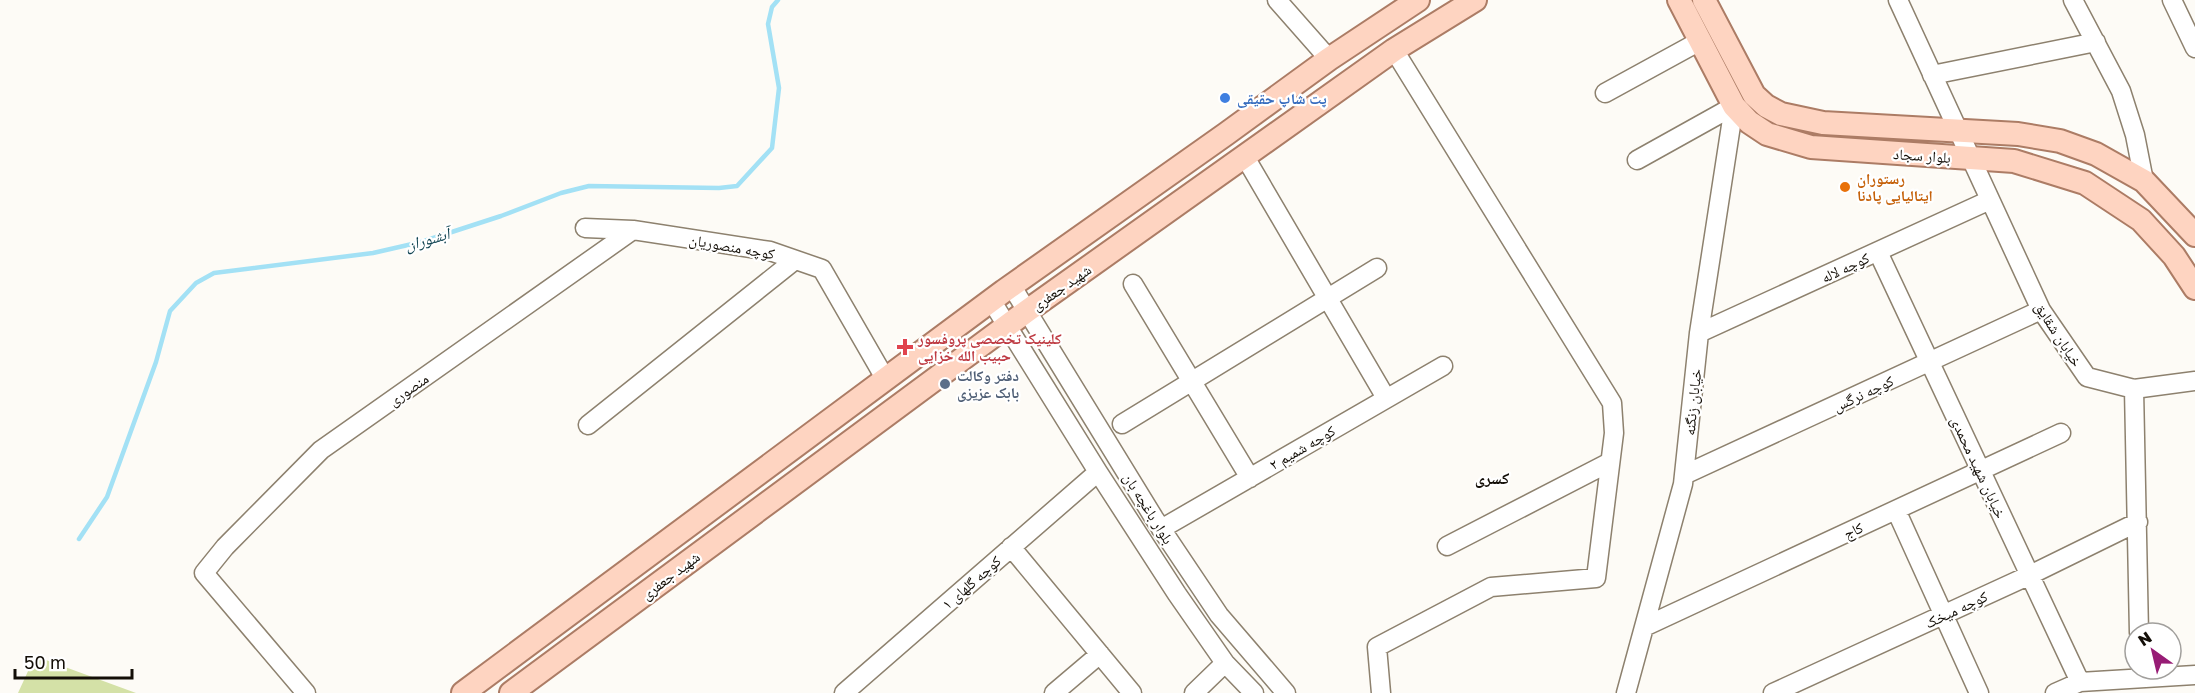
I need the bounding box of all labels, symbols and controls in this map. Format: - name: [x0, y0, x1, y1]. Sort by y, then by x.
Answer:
- place label: پت شاپ حقیقی: [1237, 89, 1327, 108]
- marker: پت شاپ حقیقی: [1218, 91, 1232, 105]
- street label: بلوار سجاد: [1892, 144, 1951, 167]
- place label: رستوران ایتالیایی پادنا: [1857, 169, 1933, 205]
- marker: رستوران ایتالیایی پادنا: [1838, 180, 1852, 194]
- water label: آبشوران: [402, 222, 456, 256]
- street label: کوچه منصوریان: [687, 230, 776, 264]
- street label: کوچه لاله: [1818, 248, 1872, 287]
- street label: شهید جعفری: [1028, 260, 1096, 316]
- street label: خیابان شقایق: [2030, 298, 2087, 371]
- place label: کلینیک تخصصی پروفسور حبیب الله خزایی: [917, 329, 1062, 365]
- marker: کلینیک تخصصی پروفسور حبیب الله خزایی: [896, 338, 914, 356]
- place label: دفتر وکالت بابک عزیزی: [957, 366, 1019, 402]
- street label: خیابان زنگنه: [1680, 367, 1706, 437]
- street label: منصوری: [384, 369, 433, 411]
- street label: کوچه نرگس: [1830, 371, 1897, 417]
- marker: دفتر وکالت بابک عزیزی: [938, 377, 952, 391]
- street label: خیابان شهید محمدی: [1946, 413, 2011, 522]
- street label: کوچه شمیم ۲: [1266, 421, 1339, 475]
- district label: کسری: [1475, 468, 1509, 488]
- street label: بلوار باغچه بان: [1118, 469, 1178, 548]
- street label: کاج: [1840, 518, 1867, 544]
- street label: شهید جعفری: [637, 547, 704, 604]
- street label: کوچه گلهای ۱: [938, 551, 1006, 614]
- street label: کوچه میخک: [1922, 587, 1991, 632]
- north arrow: [2123, 621, 2183, 681]
- text: N: [2134, 627, 2155, 650]
- scale bar: [15, 642, 132, 680]
- text: 50 m: [24, 651, 66, 673]

